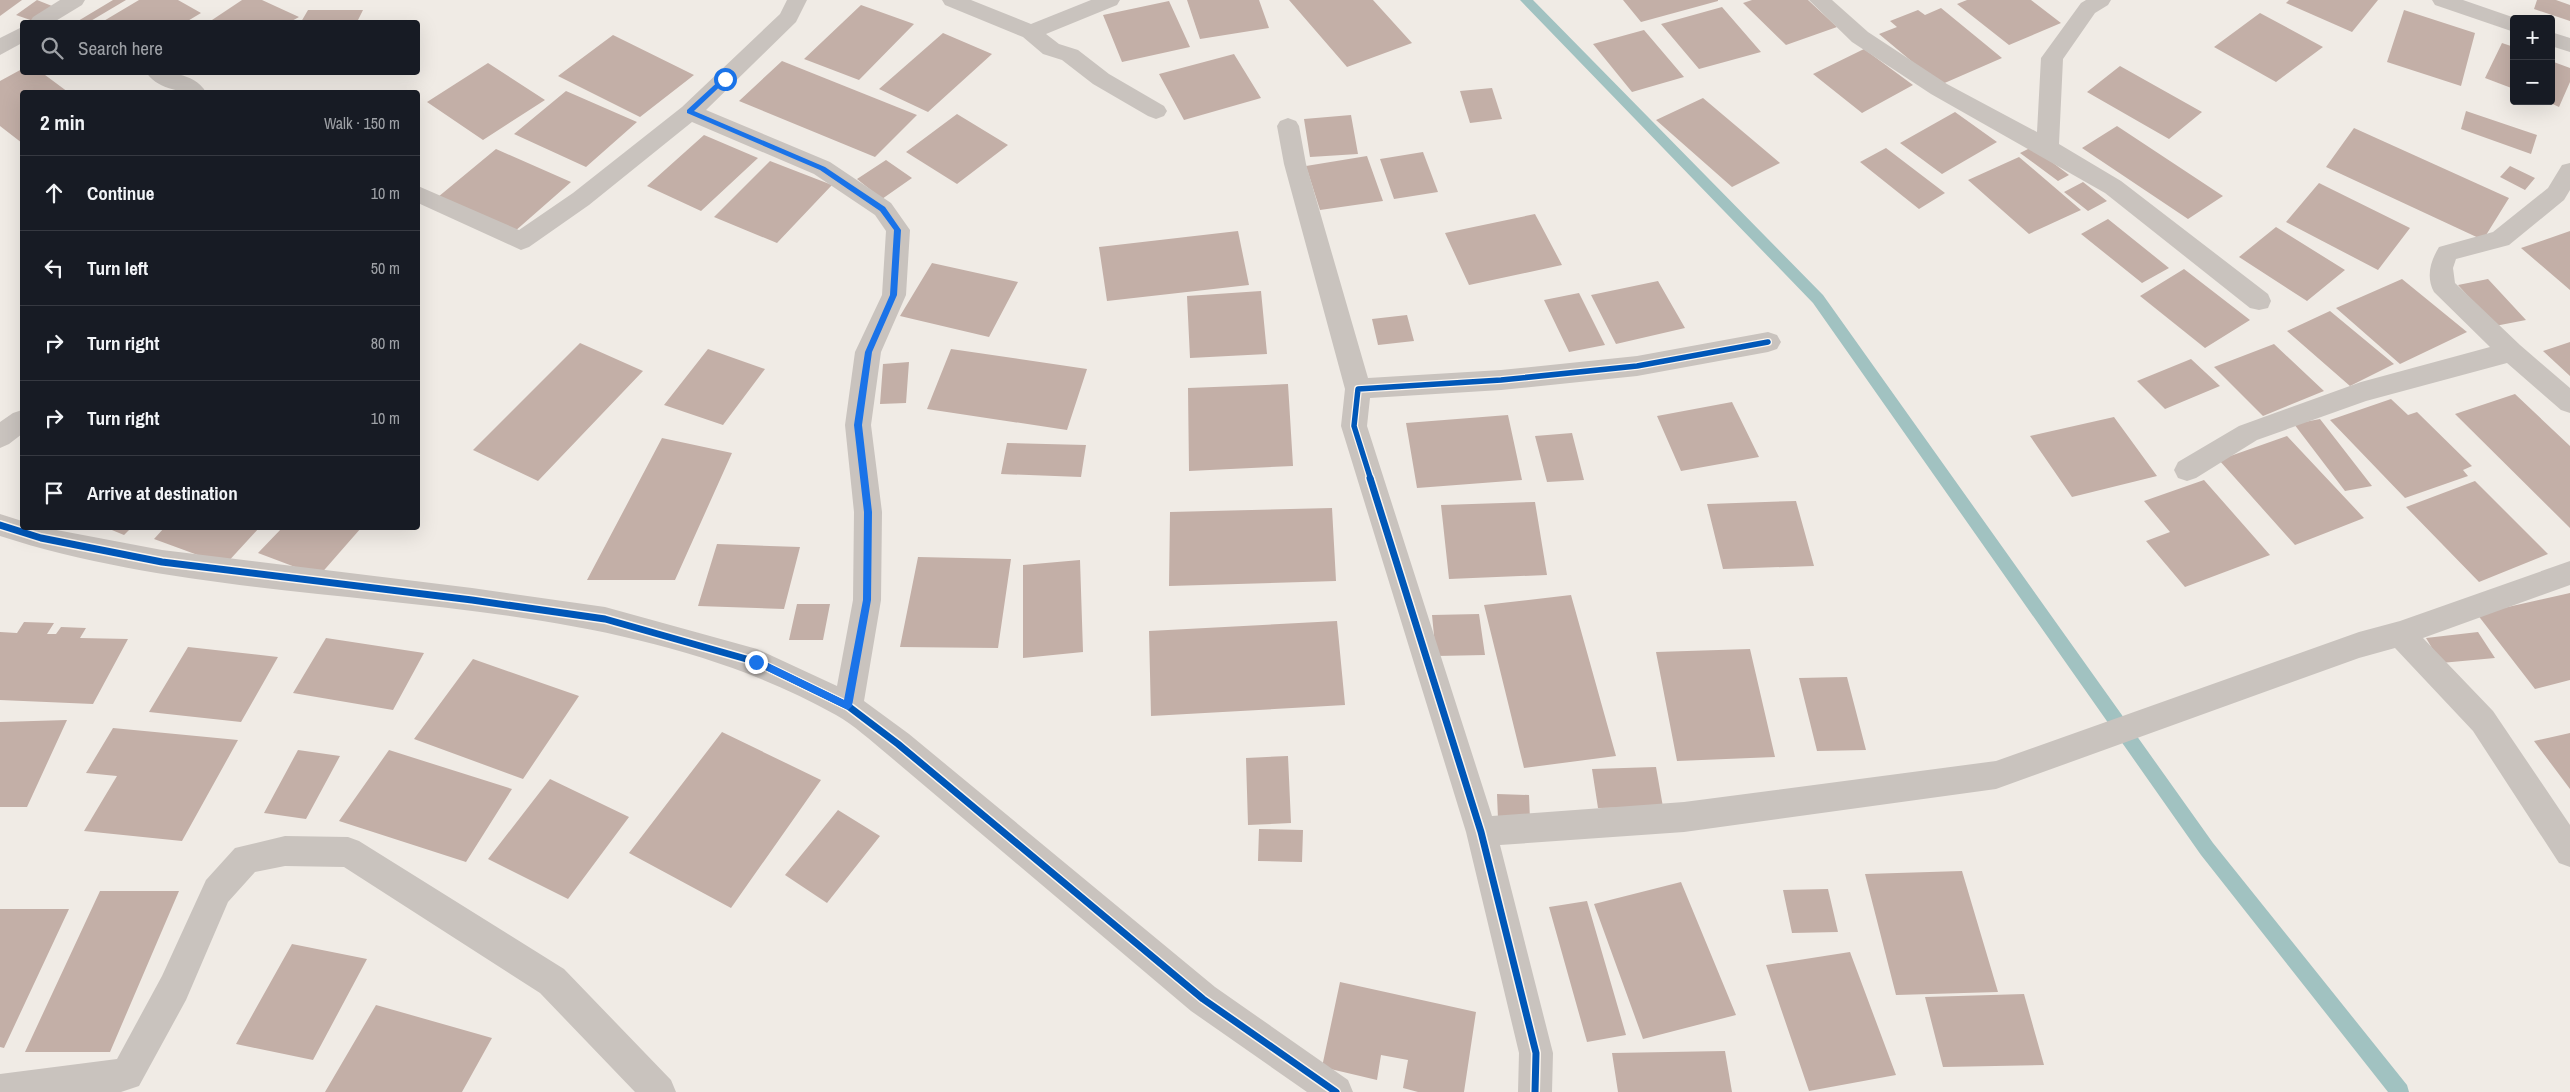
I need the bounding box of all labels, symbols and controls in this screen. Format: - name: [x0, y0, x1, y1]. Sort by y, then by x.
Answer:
- map controls: [2510, 15, 2555, 105]
- button: +: [2510, 15, 2555, 60]
- search box: [20, 20, 420, 75]
- icon: search: [38, 34, 66, 62]
- text: Search here: [78, 35, 163, 61]
- button: −: [2510, 60, 2555, 105]
- route start: [714, 68, 737, 91]
- text: 2 min: [40, 108, 85, 137]
- text: Walk · 150 m: [324, 112, 400, 134]
- icon: ahead: [40, 179, 68, 207]
- text: Continue: [87, 180, 155, 206]
- text: 10 m: [371, 182, 400, 204]
- icon: left: [40, 254, 68, 282]
- text: Turn left: [87, 255, 148, 281]
- text: 50 m: [371, 257, 400, 279]
- icon: right: [40, 329, 68, 357]
- text: Turn right: [87, 330, 159, 356]
- text: 80 m: [371, 332, 400, 354]
- icon: right: [40, 404, 68, 432]
- text: Turn right: [87, 405, 159, 431]
- text: 10 m: [371, 407, 400, 429]
- icon: arrive: [40, 479, 68, 507]
- text: Arrive at destination: [87, 480, 238, 506]
- route end: [745, 651, 768, 674]

